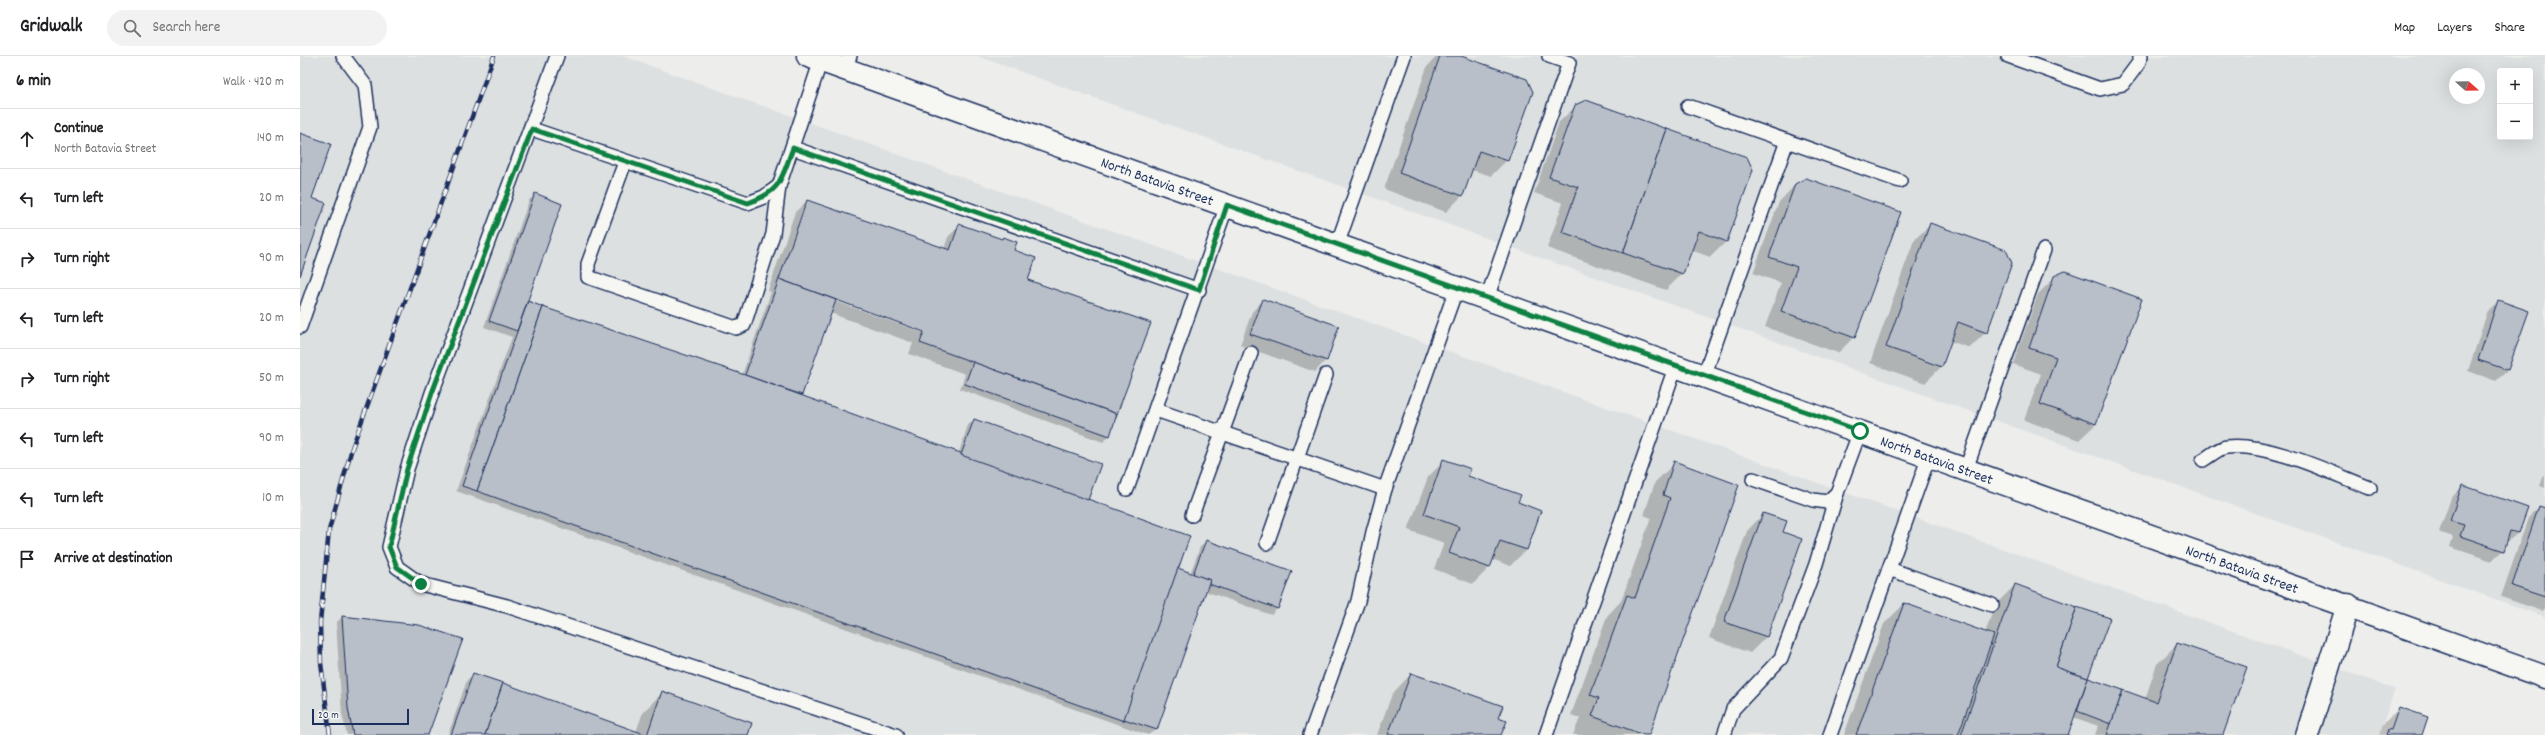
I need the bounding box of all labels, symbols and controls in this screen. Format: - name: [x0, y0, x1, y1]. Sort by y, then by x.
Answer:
- search box: [107, 10, 387, 46]
- text: Gridwalk: [20, 14, 83, 41]
- icon: search: [121, 17, 143, 39]
- text: Search here: [153, 17, 220, 39]
- text: Map: [2394, 18, 2415, 38]
- text: Layers: [2437, 18, 2472, 38]
- text: Share: [2494, 18, 2525, 38]
- north arrow: [2449, 68, 2485, 104]
- map controls: [2497, 68, 2533, 140]
- button: +: [2497, 68, 2533, 104]
- text: 6 min: [16, 70, 51, 94]
- text: Walk · 420 m: [223, 73, 284, 92]
- button: −: [2497, 104, 2533, 140]
- text: Continue: [54, 118, 103, 140]
- icon: ahead: [16, 128, 38, 150]
- text: 140 m: [257, 129, 284, 148]
- text: North Batavia Street: [54, 140, 156, 159]
- street label: North Batavia Street: [1097, 153, 1217, 213]
- icon: left: [16, 188, 38, 210]
- text: Turn left: [54, 188, 103, 210]
- text: 20 m: [259, 189, 284, 208]
- icon: right: [16, 248, 38, 270]
- text: Turn right: [54, 248, 110, 270]
- text: 90 m: [259, 249, 284, 268]
- icon: left: [16, 308, 38, 330]
- text: Turn left: [54, 308, 103, 330]
- text: 20 m: [259, 309, 284, 328]
- icon: right: [16, 368, 38, 390]
- text: Turn right: [54, 368, 110, 390]
- text: 50 m: [259, 369, 284, 388]
- route start: [1851, 422, 1869, 440]
- icon: left: [16, 428, 38, 450]
- text: Turn left: [54, 428, 103, 450]
- text: 90 m: [259, 429, 284, 448]
- street label: North Batavia Street: [1877, 431, 1996, 492]
- icon: left: [16, 488, 38, 510]
- text: Turn left: [54, 488, 103, 510]
- text: 10 m: [262, 489, 284, 508]
- street label: North Batavia Street: [2182, 540, 2301, 601]
- icon: arrive: [16, 548, 38, 570]
- text: Arrive at destination: [54, 548, 172, 570]
- route end: [412, 575, 430, 593]
- scale bar: [312, 707, 409, 726]
- text: 20 m: [318, 708, 339, 724]

